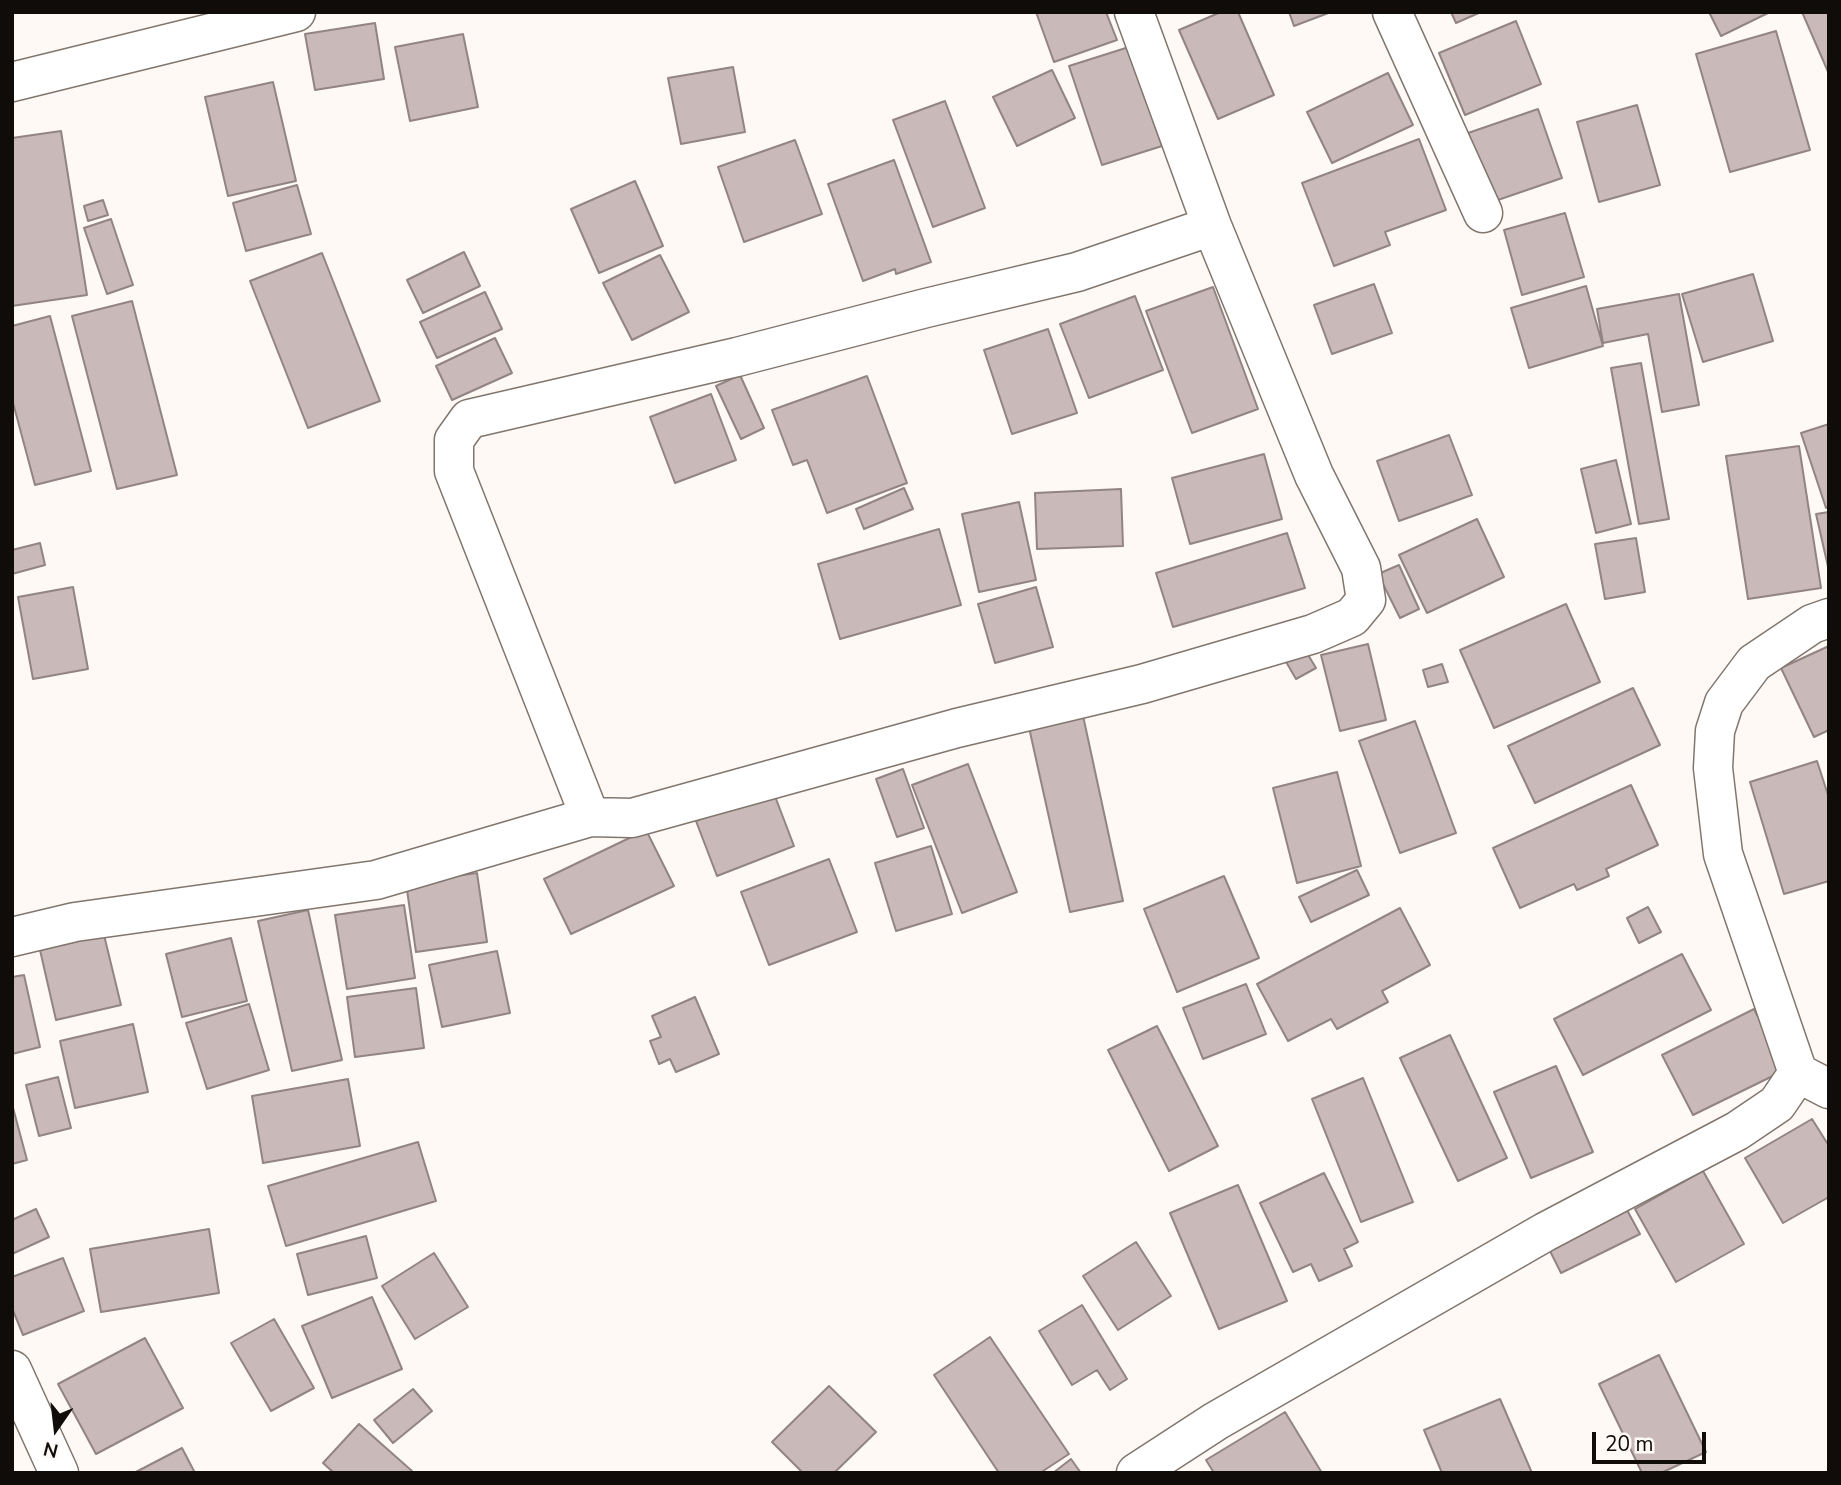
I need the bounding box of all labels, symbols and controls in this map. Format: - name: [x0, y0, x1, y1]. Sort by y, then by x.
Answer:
- north arrow: [21, 1394, 91, 1464]
- scale bar: [1596, 1418, 1710, 1462]
- text: 20 m: [1605, 1430, 1654, 1458]
- text: N: [41, 1435, 61, 1464]

